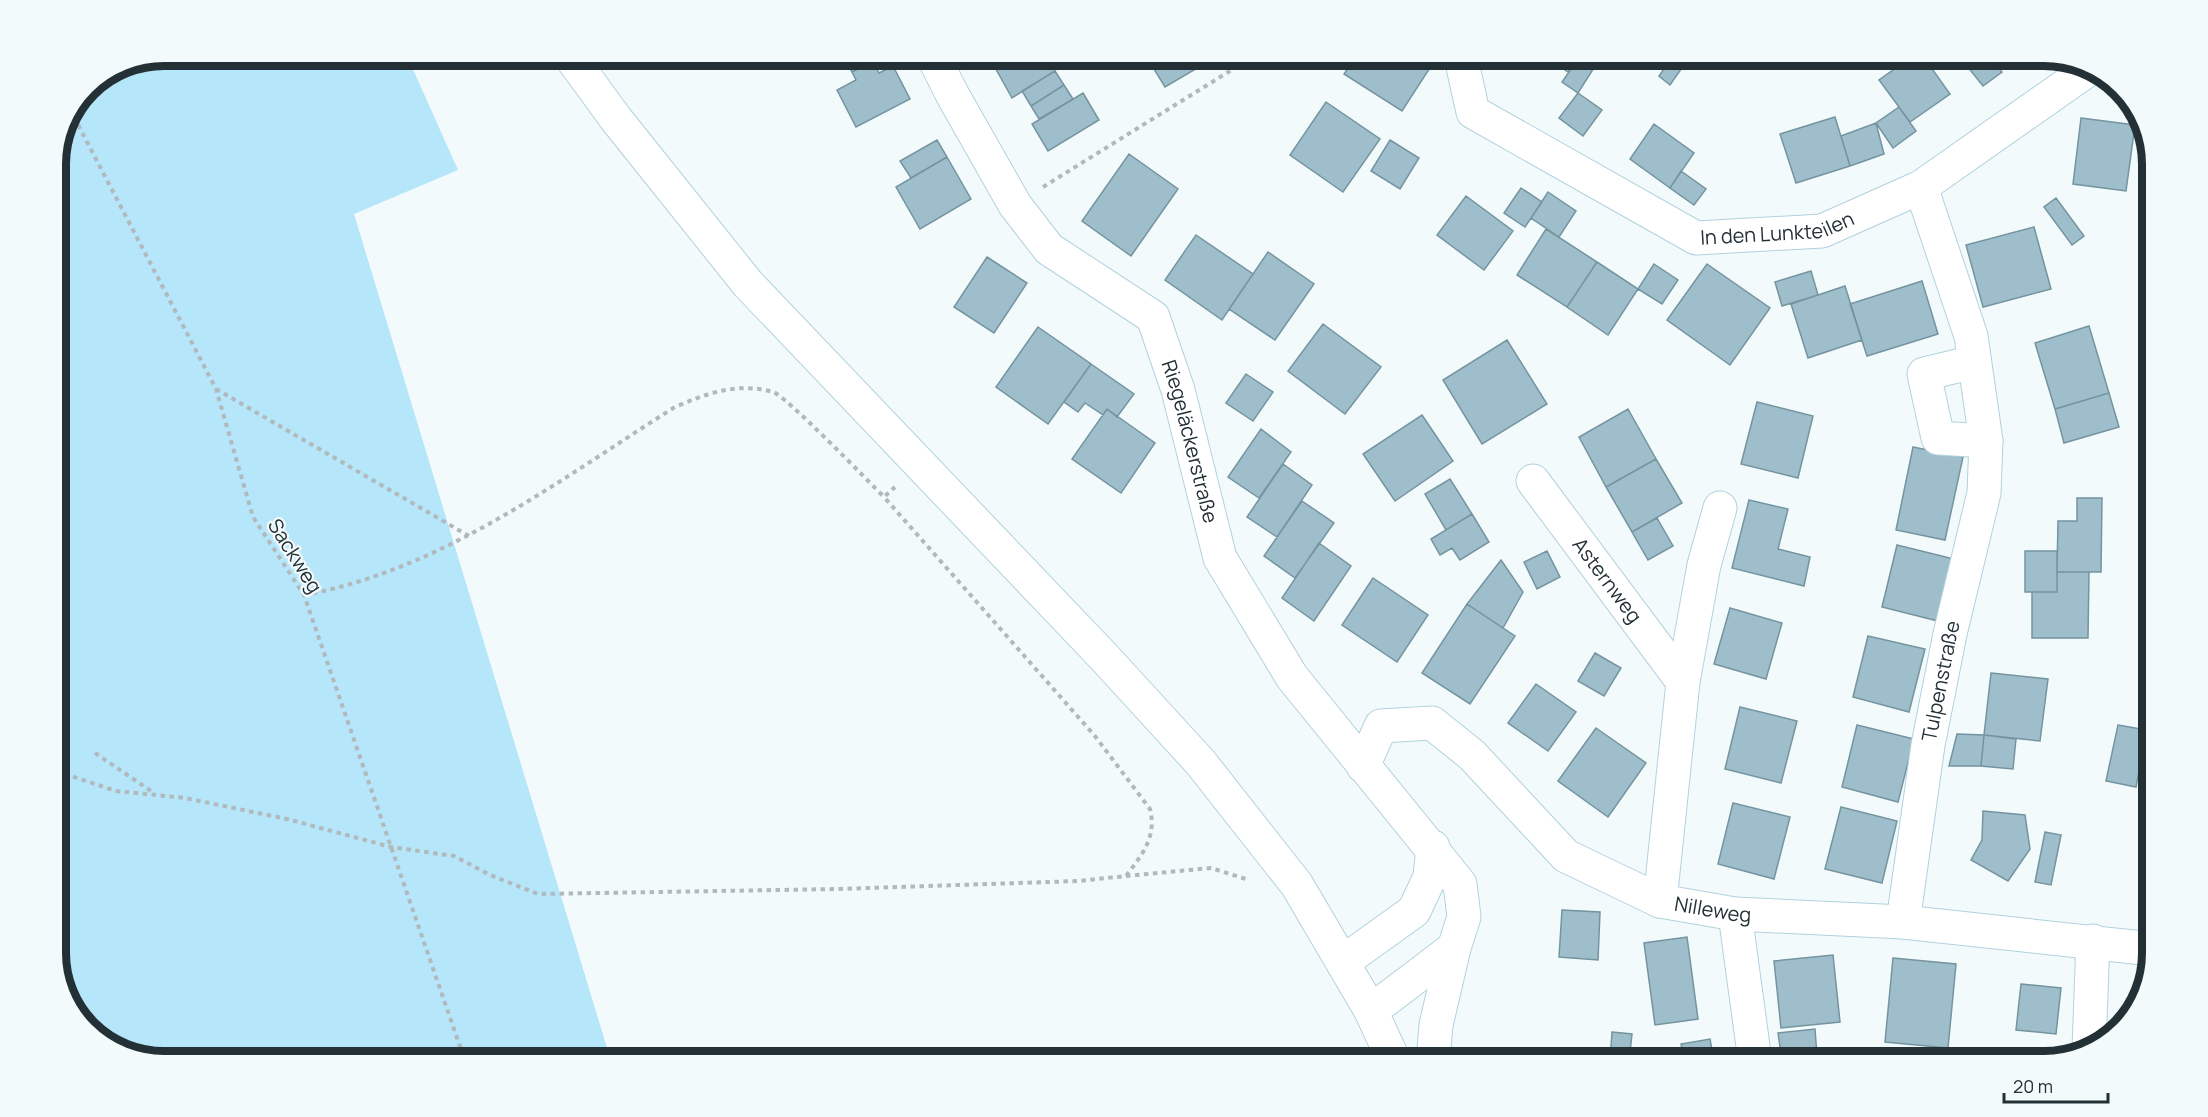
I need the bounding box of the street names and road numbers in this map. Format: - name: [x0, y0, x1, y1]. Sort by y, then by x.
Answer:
- street label: In den Lunkteilen: [1700, 205, 1858, 251]
- street label: Riegeläckerstraße: [1156, 356, 1225, 526]
- street label: Sackweg: [262, 513, 329, 598]
- street label: Asternweg: [1567, 532, 1648, 628]
- street label: Tulpenstraße: [1915, 618, 1966, 744]
- street label: Nilleweg: [1672, 890, 1752, 928]

